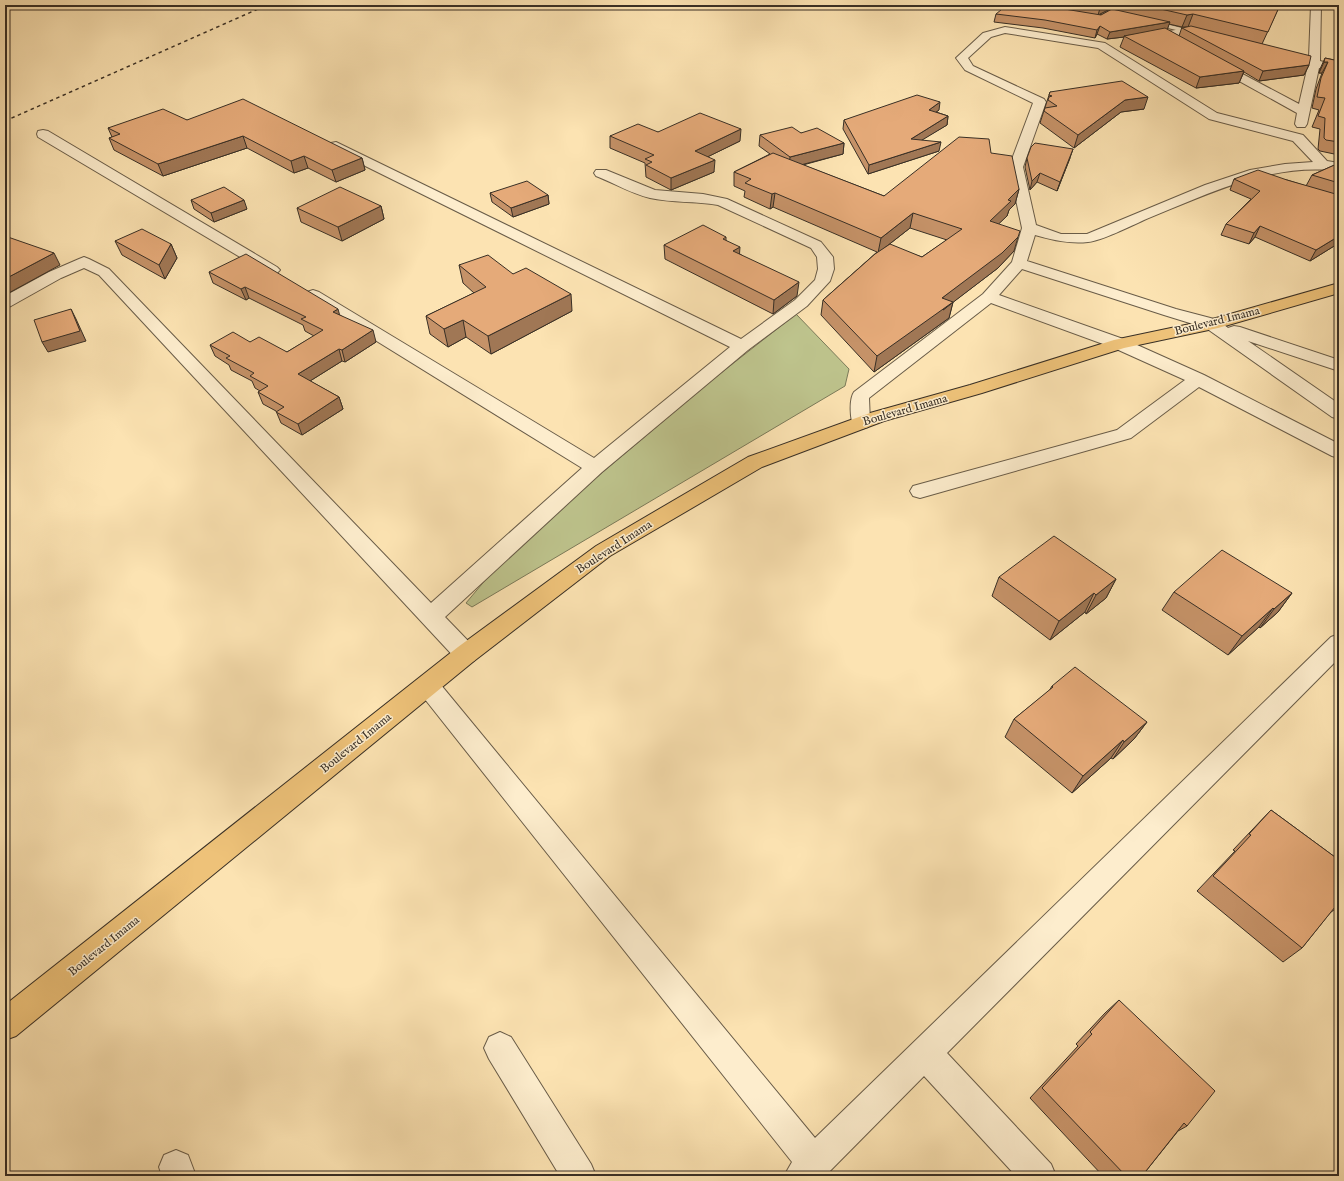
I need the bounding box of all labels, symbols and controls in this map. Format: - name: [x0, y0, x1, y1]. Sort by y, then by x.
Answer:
- street label: Boulevard Imama: [1173, 303, 1262, 339]
- street label: Boulevard Imama: [861, 391, 950, 429]
- street label: Boulevard Imama: [573, 516, 655, 577]
- street label: Boulevard Imama: [317, 709, 395, 776]
- street label: Boulevard Imama: [65, 912, 143, 979]

